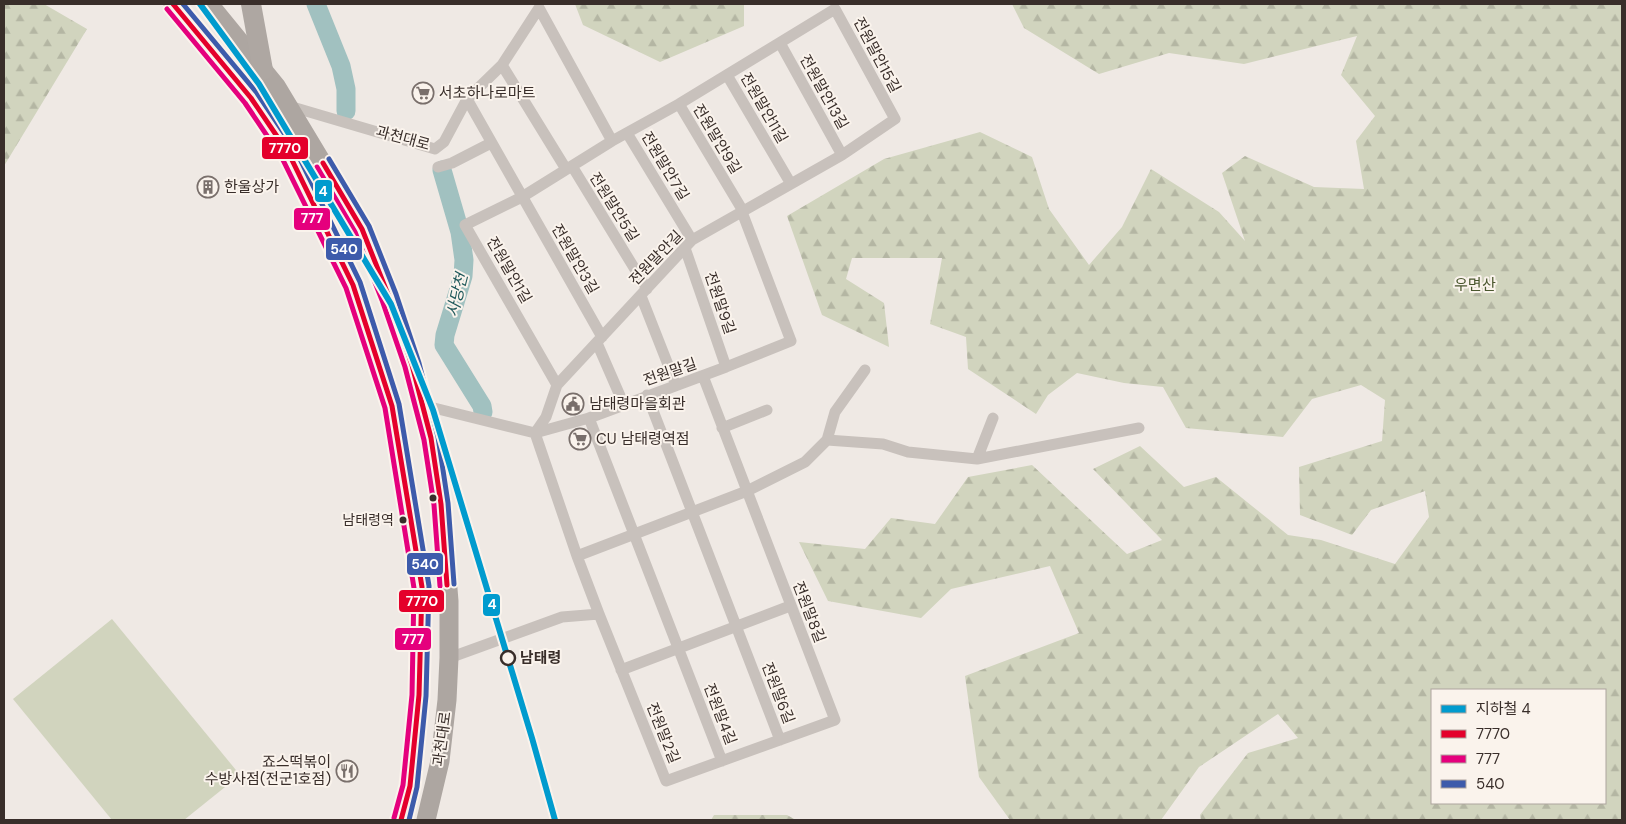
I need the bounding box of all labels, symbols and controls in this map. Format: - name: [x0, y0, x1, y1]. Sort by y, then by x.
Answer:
- street label: 전원말안15길: [849, 14, 905, 96]
- street label: 전원말안13길: [795, 51, 853, 133]
- street label: 전원말안11길: [736, 69, 792, 147]
- supermarket icon: 서초하나로마트: [411, 81, 435, 105]
- place label: 서초하나로마트: [439, 83, 536, 103]
- street label: 전원말안9길: [688, 100, 746, 178]
- street label: 과천대로: [374, 121, 432, 155]
- street label: 전원말안7길: [637, 128, 693, 204]
- line badge: 7770: [261, 136, 309, 160]
- text: 7770: [269, 139, 301, 157]
- street label: 전원말안5길: [585, 169, 643, 245]
- building icon: 한울상가: [196, 175, 220, 199]
- place label: 한울상가: [224, 177, 279, 197]
- line badge: 4: [314, 179, 333, 203]
- text: 4: [318, 182, 328, 200]
- line badge: 777: [293, 207, 331, 231]
- text: 777: [301, 209, 324, 227]
- street label: 전원말안3길: [547, 220, 603, 298]
- street label: 전원말안길: [625, 226, 687, 290]
- street label: 전원말안1길: [482, 233, 536, 307]
- line badge: 540: [325, 237, 363, 261]
- text: 540: [330, 240, 358, 258]
- water label: 사당천: [441, 269, 473, 319]
- street label: 전원말9길: [700, 269, 740, 337]
- park label: 우면산: [1454, 275, 1496, 295]
- street label: 전원말길: [641, 354, 699, 390]
- public building icon: 남태령마을회관: [561, 392, 585, 416]
- place label: 남태령마을회관: [589, 394, 686, 414]
- supermarket icon: CU 남태령역점: [568, 427, 592, 451]
- place label: CU 남태령역점: [596, 429, 690, 449]
- unlabelled marker: [428, 493, 438, 503]
- place label: 남태령역: [342, 511, 394, 529]
- marker: 남태령역: [398, 515, 408, 525]
- line badge: 540: [406, 552, 444, 576]
- text: 540: [411, 555, 439, 573]
- street label: 전원말8길: [788, 578, 830, 646]
- line badge: 7770: [398, 589, 445, 613]
- text: 7770: [406, 592, 438, 610]
- line badge: 4: [482, 593, 501, 617]
- text: 4: [487, 595, 497, 613]
- line badge: 777: [394, 627, 432, 651]
- text: 777: [402, 630, 425, 648]
- place label: 남태령: [520, 648, 561, 668]
- marker: 남태령: [500, 650, 516, 666]
- street label: 전원말6길: [757, 659, 799, 727]
- street label: 전원말4길: [699, 680, 741, 748]
- legend: [1431, 689, 1606, 804]
- text: 지하철 4: [1476, 699, 1531, 719]
- street label: 전원말2길: [642, 700, 684, 766]
- street label: 과천대로: [428, 710, 456, 768]
- text: 7770: [1476, 724, 1510, 744]
- text: 777: [1476, 749, 1500, 769]
- place label: 죠스떡볶이 수방사점(전군1호점): [205, 752, 331, 789]
- restaurant icon: 죠스떡볶이 수방사점(전군1호점): [335, 759, 359, 783]
- text: 540: [1476, 774, 1505, 794]

